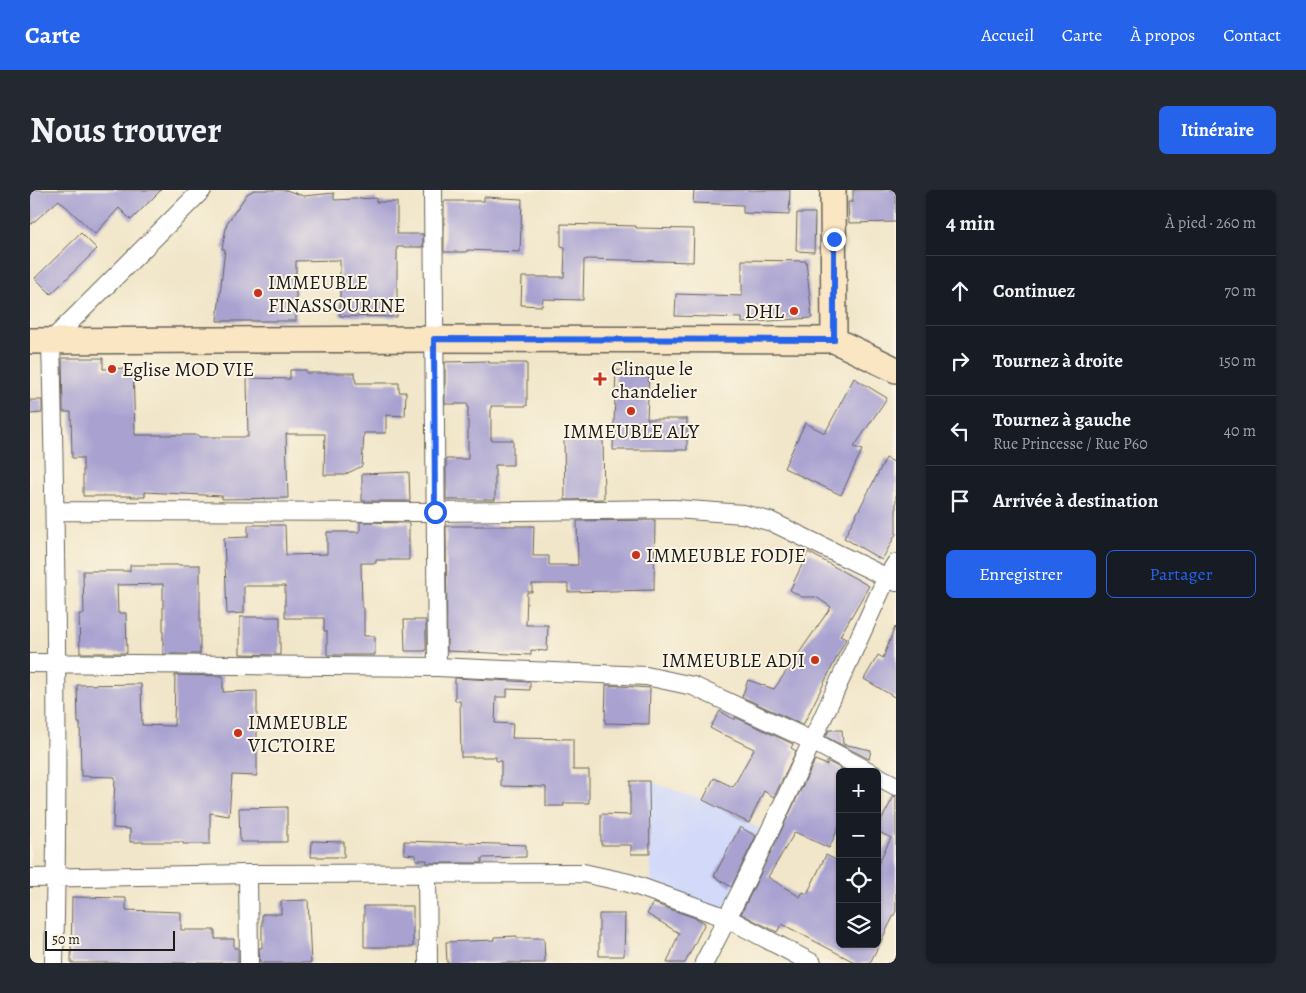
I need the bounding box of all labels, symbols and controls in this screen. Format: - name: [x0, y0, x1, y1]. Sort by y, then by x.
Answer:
- text: Carte: [25, 19, 80, 51]
- text: Accueil: [981, 23, 1034, 47]
- text: Carte: [1062, 23, 1102, 47]
- text: À propos: [1130, 23, 1195, 47]
- text: Contact: [1223, 23, 1281, 47]
- text: Nous trouver: [30, 106, 222, 154]
- button: Itinéraire: [1159, 106, 1276, 154]
- text: 4 min: [946, 209, 995, 237]
- text: À pied · 260 m: [1165, 212, 1256, 234]
- route end: [823, 228, 846, 251]
- place label: IMMEUBLE FINASSOURINE: [268, 269, 406, 319]
- icon: ahead: [946, 277, 974, 305]
- text: Continuez: [993, 278, 1075, 304]
- text: 70 m: [1224, 280, 1256, 302]
- marker: IMMEUBLE FINASSOURINE: [252, 287, 264, 299]
- place label: DHL: [745, 298, 785, 325]
- marker: DHL: [788, 305, 800, 317]
- icon: right: [946, 347, 974, 375]
- text: Tournez à droite: [993, 348, 1123, 374]
- text: 150 m: [1219, 350, 1256, 372]
- place label: Clinque le chandelier: [611, 355, 698, 405]
- place label: Eglise MOD VIE: [122, 356, 254, 383]
- marker: Eglise MOD VIE: [106, 363, 118, 375]
- marker: Clinque le chandelier: [593, 372, 607, 386]
- marker: IMMEUBLE ALY: [625, 405, 637, 417]
- text: Tournez à gauche: [993, 407, 1131, 433]
- icon: left: [946, 417, 974, 445]
- place label: IMMEUBLE ALY: [563, 418, 700, 445]
- text: 40 m: [1224, 420, 1256, 442]
- text: Rue Princesse / Rue P60: [993, 433, 1148, 455]
- icon: arrive: [946, 487, 974, 515]
- text: Arrivée à destination: [993, 488, 1158, 514]
- route start: [424, 501, 447, 524]
- place label: IMMEUBLE FODJE: [646, 542, 806, 569]
- marker: IMMEUBLE FODJE: [630, 549, 642, 561]
- button: Enregistrer: [946, 550, 1096, 598]
- button: Partager: [1106, 550, 1256, 598]
- place label: IMMEUBLE ADJI: [662, 647, 805, 674]
- marker: IMMEUBLE ADJI: [809, 654, 821, 666]
- place label: IMMEUBLE VICTOIRE: [247, 709, 348, 759]
- marker: IMMEUBLE VICTOIRE: [232, 727, 244, 739]
- map controls: [836, 768, 881, 948]
- button: +: [836, 768, 881, 813]
- button: −: [836, 813, 881, 858]
- button: locate: [836, 858, 881, 903]
- button: layers: [836, 903, 881, 948]
- scale bar: [45, 928, 175, 951]
- text: 50 m: [52, 930, 80, 949]

